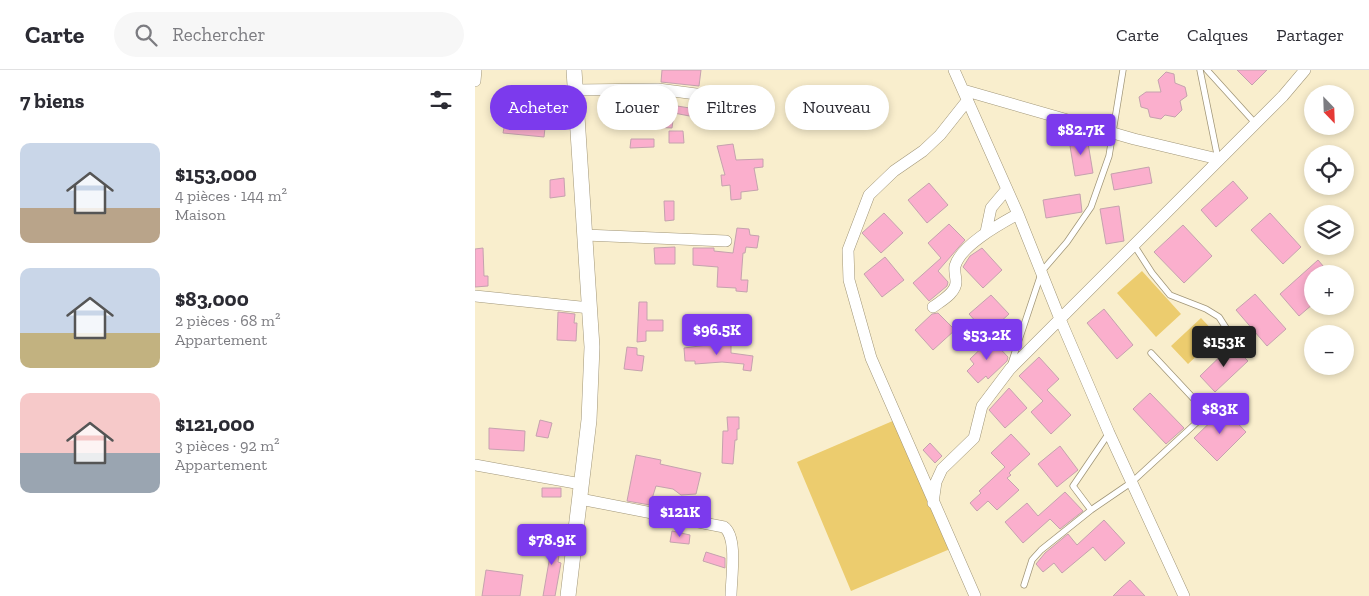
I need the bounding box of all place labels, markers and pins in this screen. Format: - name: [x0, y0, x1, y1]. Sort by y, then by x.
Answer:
- pin: $82.7K: [1040, 114, 1122, 156]
- pin: $96.5K: [676, 314, 758, 356]
- pin: $53.2K: [946, 318, 1028, 361]
- pin: $153K: [1189, 326, 1259, 368]
- pin: $83K: [1190, 392, 1250, 435]
- pin: $121K: [645, 496, 715, 538]
- pin: $78.9K: [511, 524, 593, 566]

